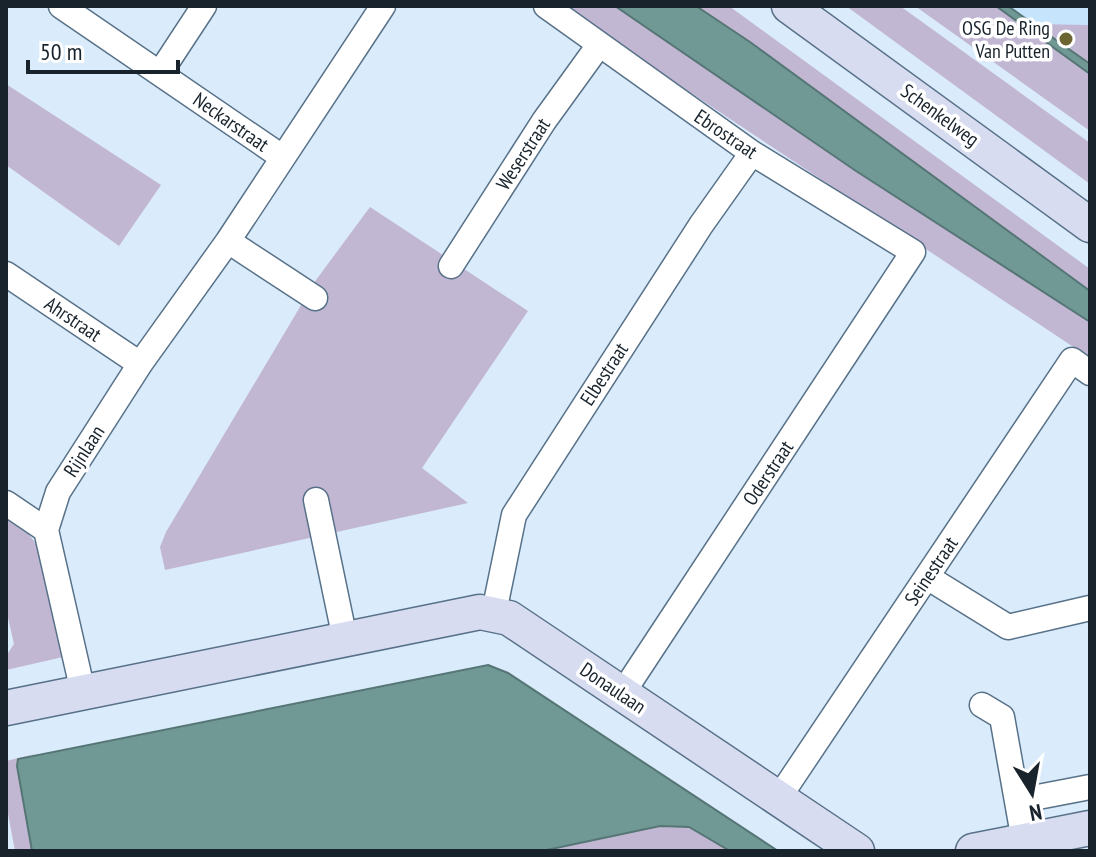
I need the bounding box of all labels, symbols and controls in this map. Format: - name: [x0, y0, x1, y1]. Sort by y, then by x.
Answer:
- place label: OSG De Ring Van Putten: [962, 15, 1050, 64]
- scale bar: [28, 24, 178, 74]
- marker: OSG De Ring Van Putten: [1057, 30, 1075, 48]
- text: 50 m: [40, 36, 82, 67]
- street label: Schenkelweg: [896, 78, 984, 152]
- street label: Neckarstraat: [188, 87, 274, 158]
- street label: Ebrostraat: [689, 103, 763, 165]
- street label: Weserstraat: [490, 113, 556, 195]
- street label: Ahrstraat: [40, 291, 107, 348]
- street label: Elbestraat: [574, 337, 634, 410]
- street label: Rijnlaan: [58, 420, 110, 482]
- street label: Oderstraat: [737, 435, 799, 510]
- street label: Seinestraat: [899, 531, 964, 610]
- street label: Donaulaan: [575, 657, 651, 719]
- north arrow: [992, 753, 1072, 833]
- text: N: [1027, 798, 1044, 828]

